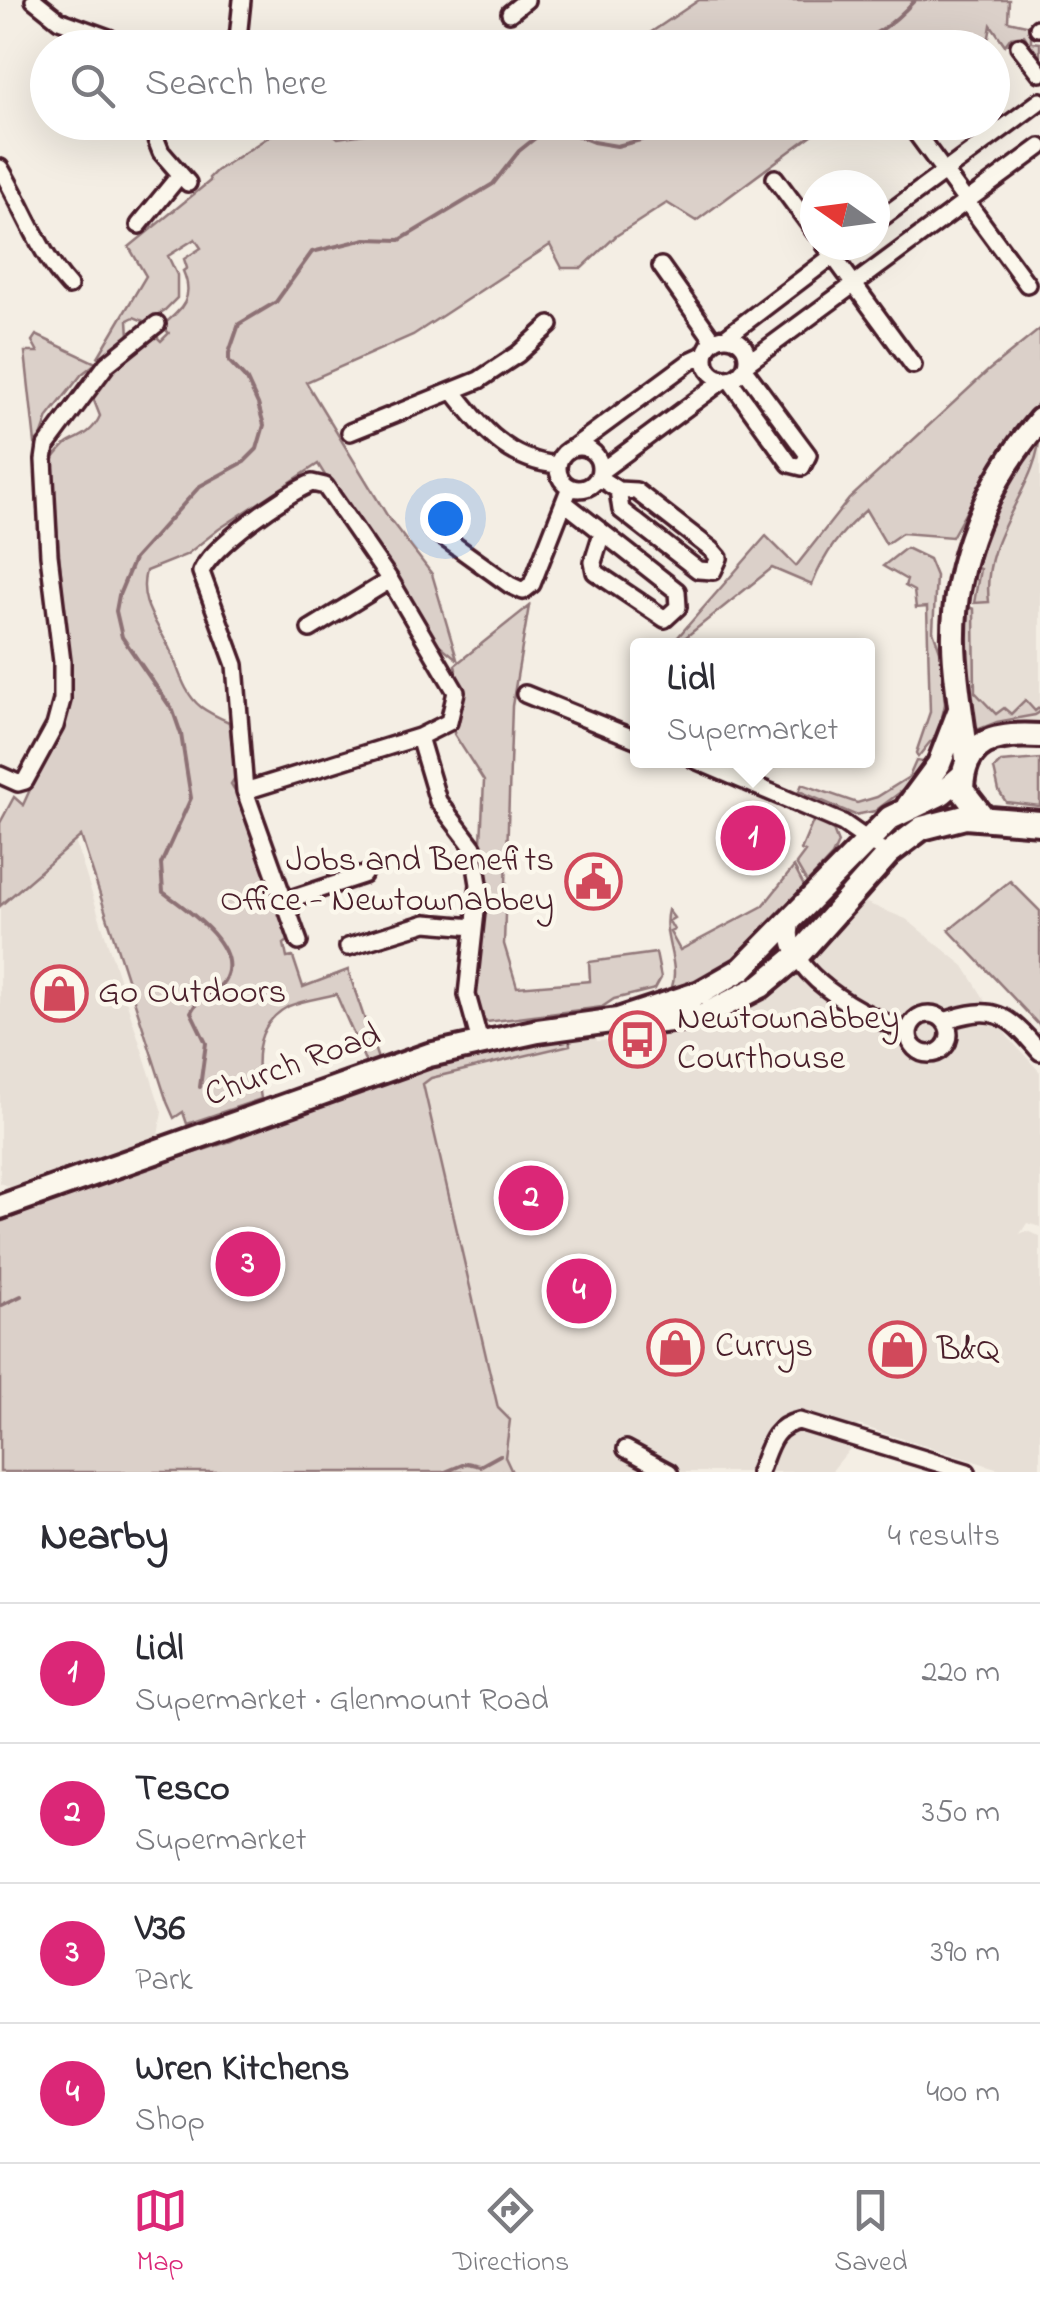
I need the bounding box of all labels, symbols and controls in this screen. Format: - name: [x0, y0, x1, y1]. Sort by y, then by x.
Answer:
- search box: [30, 30, 1010, 140]
- text: Search here: [145, 57, 327, 113]
- icon: search: [65, 58, 120, 113]
- north arrow: [800, 170, 890, 260]
- your location: [420, 493, 471, 544]
- popup: [630, 638, 875, 768]
- text: Lidl: [667, 652, 715, 708]
- text: Supermarket: [667, 708, 838, 755]
- pin: 1: [720, 800, 786, 876]
- place label: Jobs and Benefits Office - Newtownabbey: [220, 836, 554, 927]
- public building icon: Jobs and Benefits Office - Newtownabbey: [563, 851, 623, 911]
- shop icon: Go Outdoors: [29, 963, 89, 1023]
- place label: Go Outdoors: [98, 968, 286, 1019]
- place label: Newtownabbey Courthouse: [677, 994, 899, 1085]
- bus stop icon: Newtownabbey Courthouse: [608, 1009, 668, 1069]
- street label: Church Road: [198, 1011, 388, 1121]
- pin: 2: [498, 1160, 564, 1236]
- pin: 3: [216, 1226, 280, 1302]
- pin: 4: [546, 1254, 612, 1328]
- shop icon: Currys: [646, 1317, 706, 1377]
- shop icon: B&Q: [868, 1320, 928, 1380]
- place label: Currys: [715, 1322, 813, 1373]
- place label: B&Q: [936, 1325, 1000, 1376]
- text: Nearby: [40, 1507, 168, 1568]
- text: 4 results: [888, 1514, 1000, 1561]
- text: Lidl: [135, 1622, 184, 1678]
- text: 1: [67, 1650, 78, 1697]
- text: 220 m: [922, 1650, 1000, 1697]
- text: Supermarket · Glenmount Road: [135, 1678, 549, 1725]
- text: Tesco: [135, 1762, 230, 1818]
- text: 2: [65, 1790, 80, 1837]
- text: 350 m: [922, 1790, 1000, 1837]
- text: Supermarket: [135, 1818, 307, 1865]
- text: V36: [135, 1902, 185, 1958]
- text: 3: [66, 1930, 79, 1977]
- text: 390 m: [930, 1930, 1000, 1977]
- text: Park: [135, 1958, 193, 2005]
- text: Wren Kitchens: [135, 2042, 350, 2098]
- text: 4: [66, 2070, 79, 2117]
- text: 400 m: [926, 2070, 1000, 2117]
- text: Shop: [135, 2098, 205, 2145]
- tab: Map: [133, 2183, 188, 2284]
- tab: Directions: [453, 2183, 569, 2284]
- tab: Saved: [834, 2183, 907, 2284]

